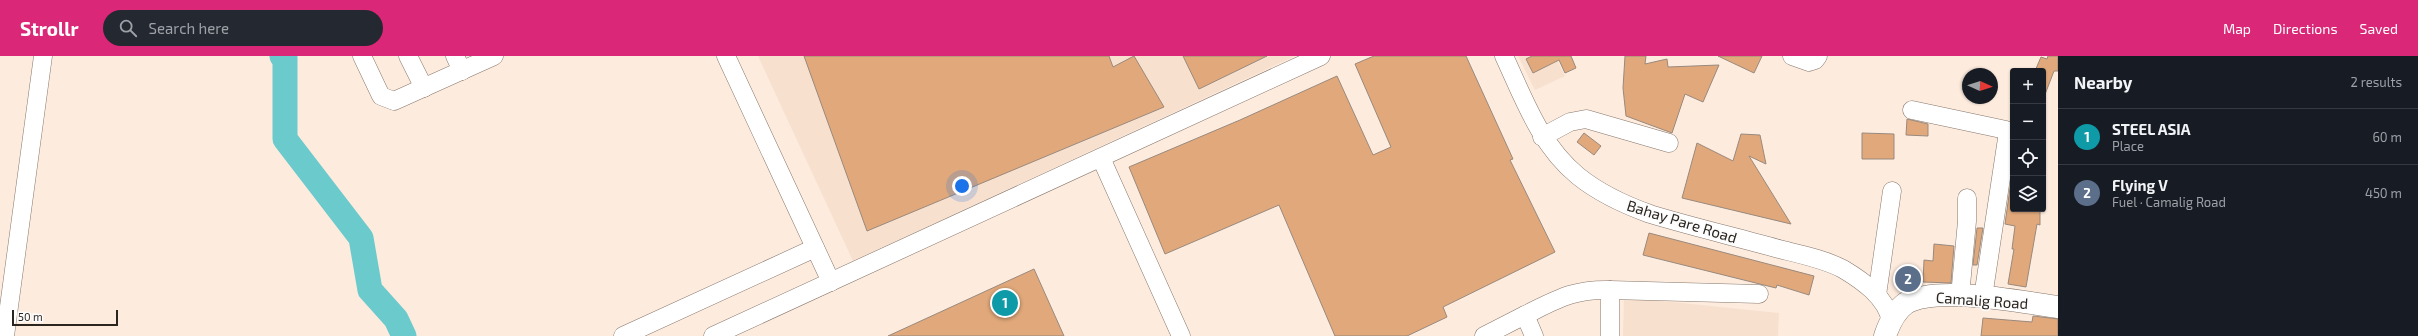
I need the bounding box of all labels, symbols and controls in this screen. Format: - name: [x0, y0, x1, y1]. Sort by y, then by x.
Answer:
- search box: [103, 10, 383, 46]
- text: Strollr: [20, 17, 79, 40]
- icon: search: [117, 17, 139, 39]
- text: Search here: [149, 19, 229, 37]
- text: Map: [2223, 20, 2251, 37]
- text: Directions: [2273, 20, 2338, 37]
- text: Saved: [2360, 20, 2398, 37]
- north arrow: [1962, 68, 1998, 104]
- map controls: [2010, 68, 2046, 212]
- button: +: [2010, 68, 2046, 104]
- text: Nearby: [2074, 72, 2132, 92]
- text: 2 results: [2350, 74, 2402, 90]
- button: −: [2010, 104, 2046, 140]
- text: STEEL ASIA: [2112, 120, 2191, 138]
- text: 1: [2084, 129, 2090, 145]
- text: 60 m: [2372, 129, 2402, 145]
- text: Place: [2112, 138, 2144, 154]
- button: locate: [2010, 140, 2046, 176]
- your location: [952, 176, 972, 196]
- button: layers: [2010, 176, 2046, 212]
- text: Flying V: [2112, 176, 2168, 194]
- text: 2: [2083, 185, 2091, 201]
- text: 450 m: [2365, 185, 2402, 201]
- text: Fuel · Camalig Road: [2112, 194, 2226, 210]
- street label: Bahay Pare Road: [1625, 196, 1739, 246]
- pin: 2: [1895, 264, 1921, 294]
- pin: 1: [992, 288, 1018, 318]
- street label: Camalig Road: [1935, 288, 2029, 312]
- scale bar: [12, 308, 118, 327]
- text: 50 m: [18, 310, 43, 323]

